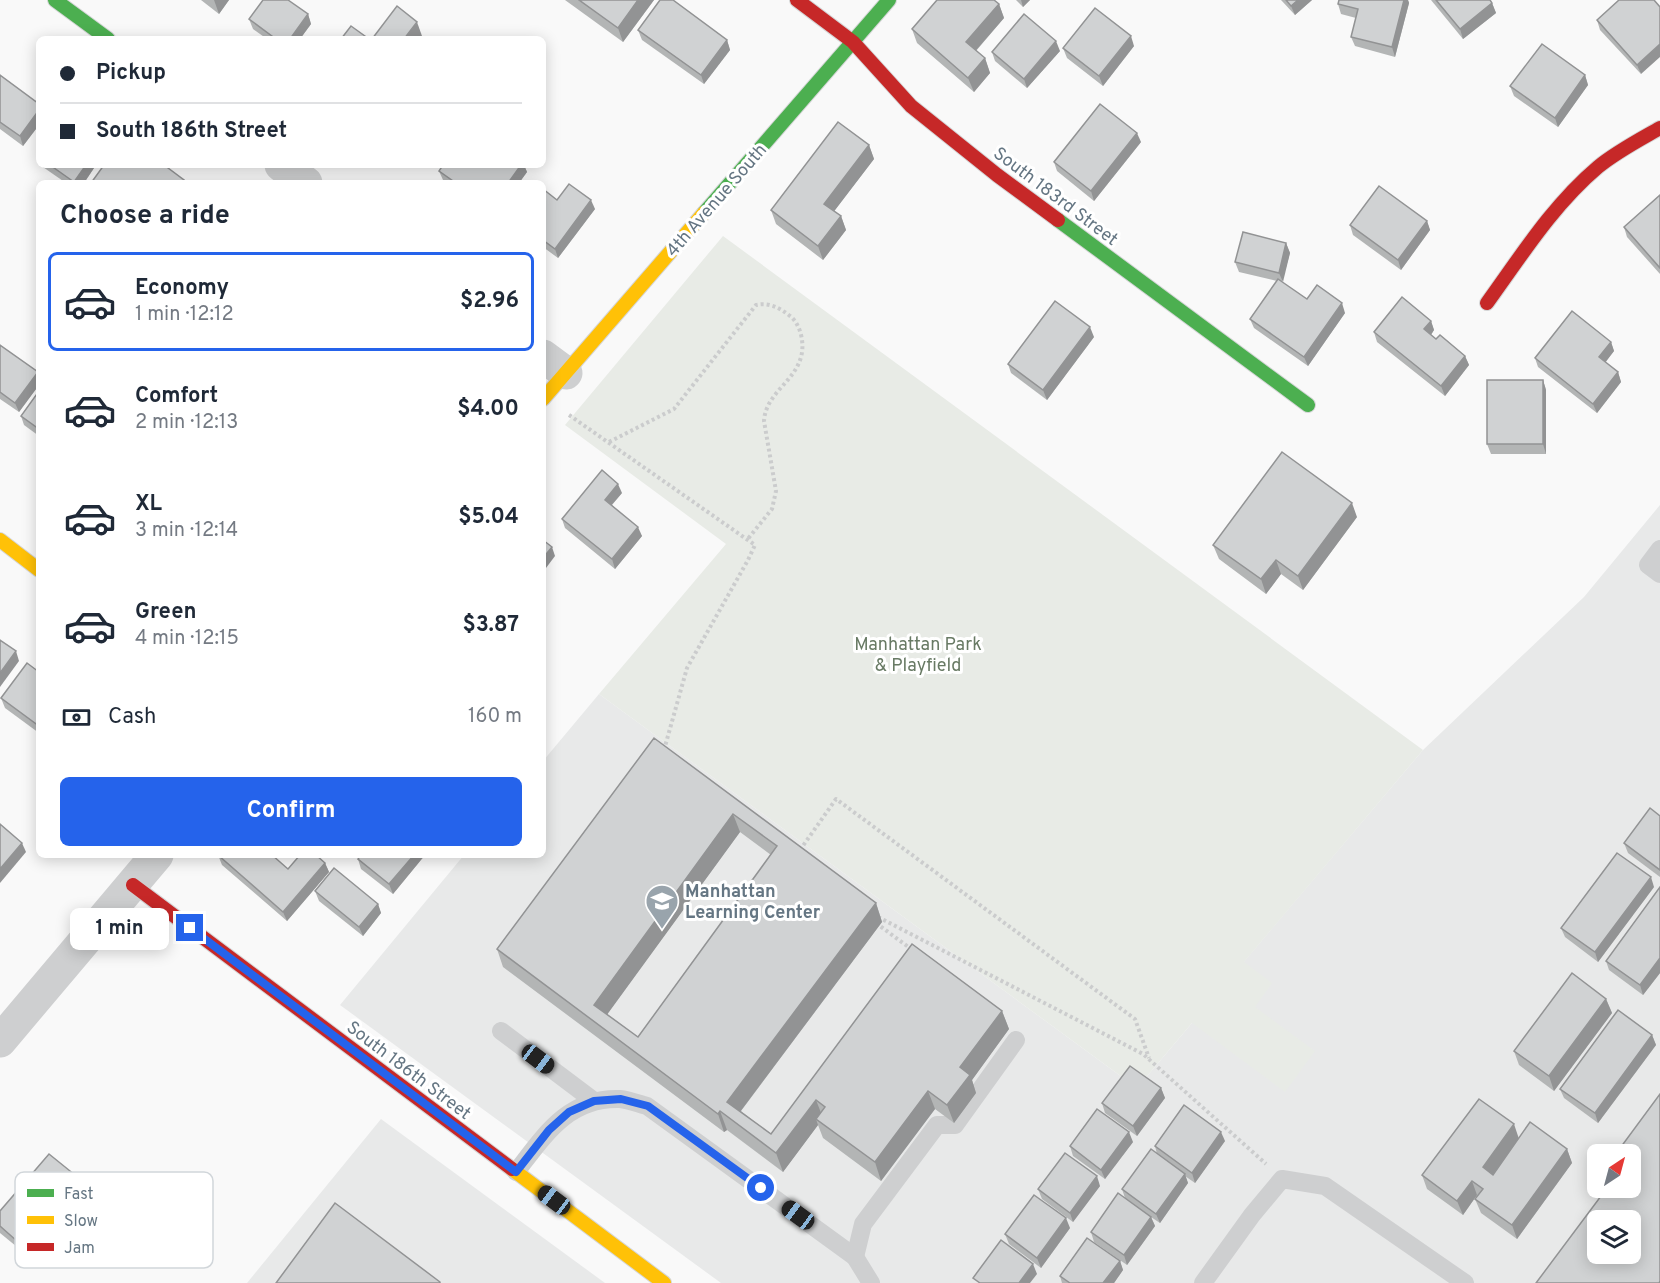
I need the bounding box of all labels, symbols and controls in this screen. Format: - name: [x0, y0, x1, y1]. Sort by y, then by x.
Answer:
- text: Pickup: [96, 60, 166, 87]
- text: South 186th Street: [96, 118, 287, 145]
- street label: 4th Avenue South: [662, 140, 773, 262]
- street label: South 183rd Street: [988, 143, 1122, 252]
- text: Choose a ride: [60, 199, 230, 233]
- icon: car: [63, 275, 117, 329]
- text: Economy: [135, 275, 229, 302]
- text: $2.96: [460, 288, 519, 315]
- text: 1 min · 12:12: [135, 302, 234, 328]
- icon: car: [63, 383, 117, 437]
- text: Comfort: [135, 383, 218, 410]
- text: $4.00: [457, 396, 519, 423]
- text: 2 min · 12:13: [135, 410, 238, 436]
- icon: car: [63, 491, 117, 545]
- text: XL: [135, 491, 162, 518]
- text: $5.04: [458, 504, 519, 531]
- text: 3 min · 12:14: [135, 518, 238, 544]
- icon: car: [63, 599, 117, 653]
- text: Green: [135, 599, 197, 626]
- text: $3.87: [463, 612, 519, 639]
- text: 4 min · 12:15: [135, 626, 239, 652]
- park label: Manhattan Park & Playfield: [854, 634, 982, 678]
- icon: cash: [60, 701, 93, 734]
- text: Cash: [108, 704, 157, 731]
- text: 160 m: [468, 704, 522, 730]
- button: Confirm: [60, 777, 522, 846]
- place label: Manhattan Learning Center: [685, 881, 821, 925]
- school or university icon: Manhattan Learning Center: [644, 883, 680, 930]
- callout: 1 min: [70, 907, 169, 949]
- route end: [176, 914, 203, 941]
- text: 1 min: [95, 916, 144, 942]
- street label: South 186th Street: [341, 1017, 475, 1126]
- car: [518, 1041, 558, 1077]
- north arrow: [1587, 1144, 1641, 1198]
- map controls: [1587, 1144, 1641, 1264]
- legend: [15, 1172, 213, 1268]
- route start: [747, 1174, 774, 1201]
- car: [534, 1182, 574, 1218]
- text: Fast: [64, 1185, 94, 1205]
- car: [778, 1197, 818, 1233]
- button: layers: [1587, 1210, 1641, 1264]
- text: Slow: [64, 1212, 98, 1232]
- text: Jam: [64, 1239, 95, 1259]

